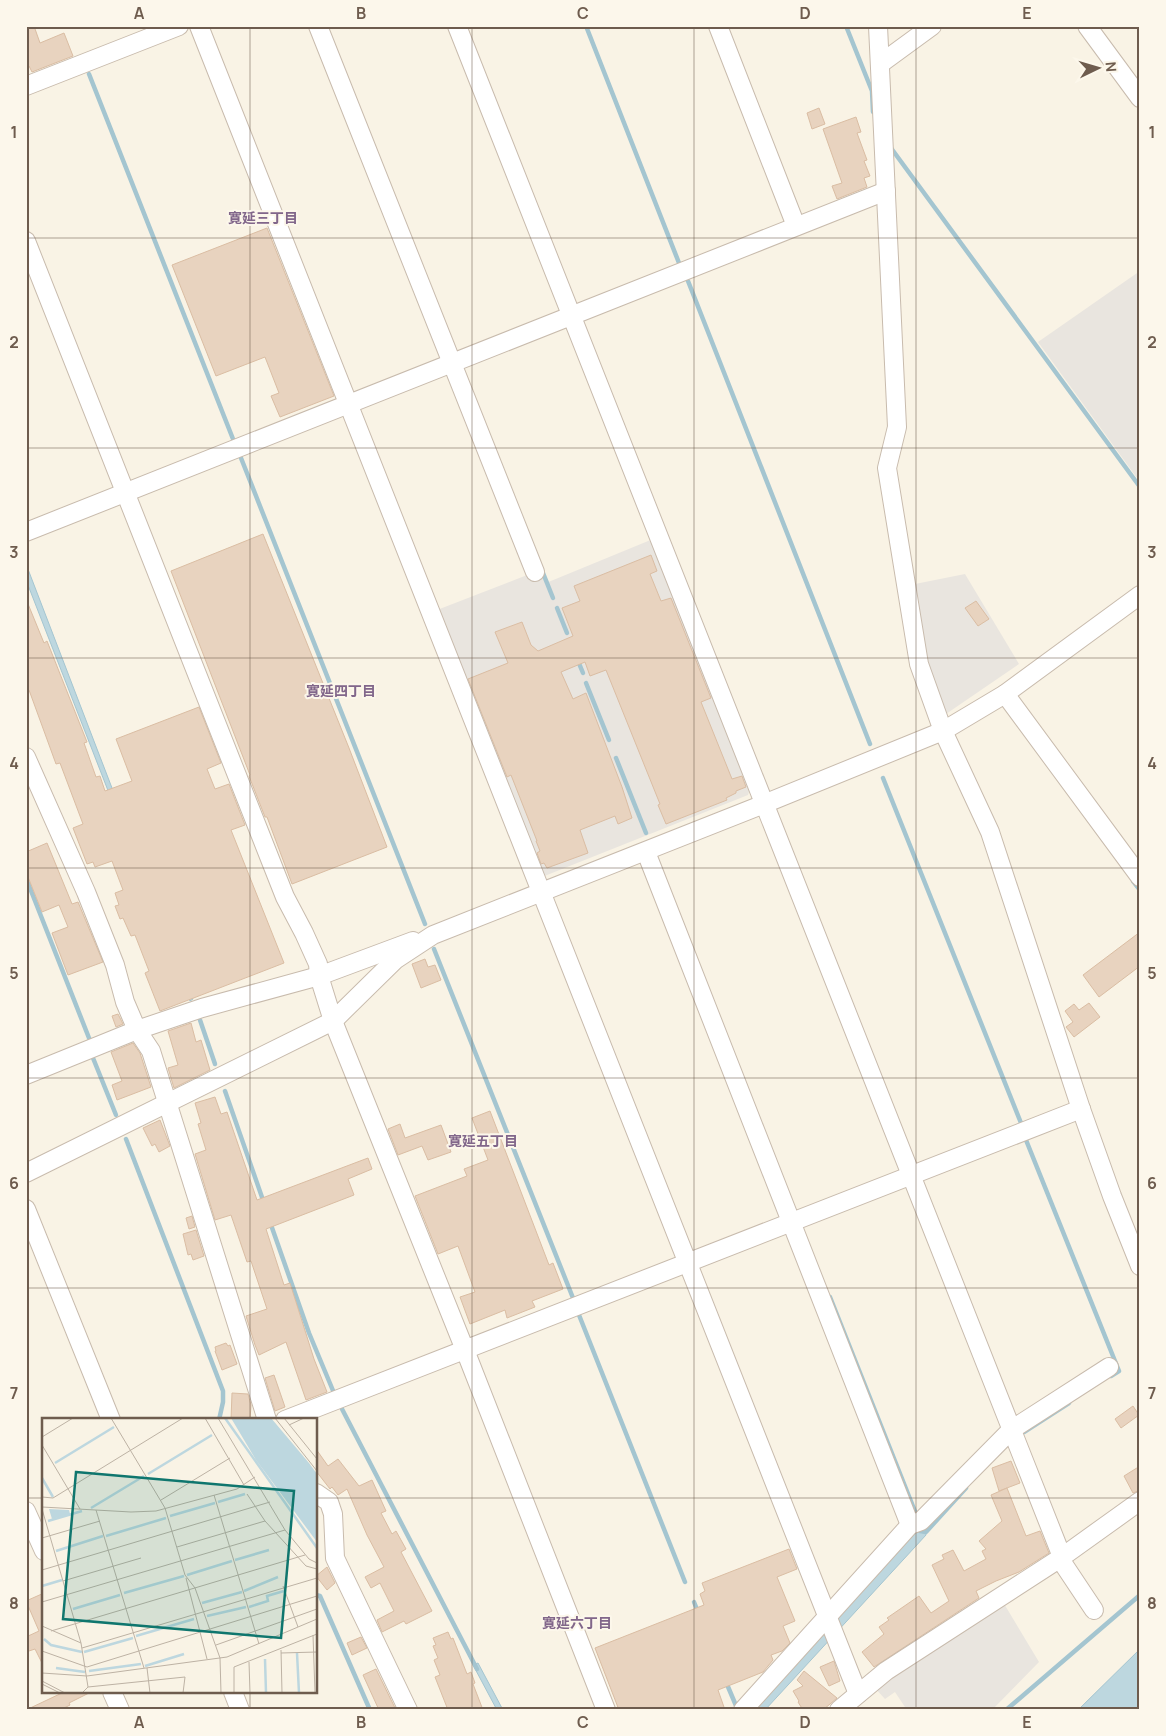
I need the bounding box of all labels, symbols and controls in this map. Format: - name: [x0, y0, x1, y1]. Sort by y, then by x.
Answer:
- text: A: [134, 2, 145, 24]
- text: B: [356, 2, 366, 24]
- text: C: [577, 2, 589, 24]
- text: D: [799, 2, 811, 24]
- text: E: [1022, 2, 1032, 24]
- north arrow: [1074, 42, 1124, 92]
- text: N: [1102, 61, 1121, 73]
- text: 1: [10, 121, 18, 143]
- text: 1: [1148, 121, 1156, 143]
- district label: 寛延三丁目: [228, 208, 298, 227]
- text: 2: [9, 331, 19, 353]
- text: 2: [1147, 331, 1157, 353]
- text: 3: [9, 541, 19, 563]
- text: 3: [1147, 541, 1157, 563]
- district label: 寛延四丁目: [306, 681, 376, 700]
- text: 4: [9, 752, 19, 774]
- text: 4: [1147, 752, 1157, 774]
- text: 5: [9, 962, 19, 984]
- text: 5: [1147, 962, 1157, 984]
- district label: 寛延五丁目: [448, 1131, 518, 1150]
- text: 6: [9, 1172, 19, 1194]
- text: 6: [1147, 1172, 1157, 1194]
- text: 7: [10, 1382, 18, 1404]
- text: 7: [1148, 1382, 1156, 1404]
- inset map: [42, 1418, 318, 1694]
- text: 8: [9, 1592, 19, 1614]
- text: 8: [1147, 1592, 1157, 1614]
- district label: 寛延六丁目: [542, 1613, 612, 1632]
- text: A: [134, 1711, 145, 1733]
- text: B: [356, 1711, 366, 1733]
- text: C: [577, 1711, 589, 1733]
- text: D: [799, 1711, 811, 1733]
- text: E: [1022, 1711, 1032, 1733]

